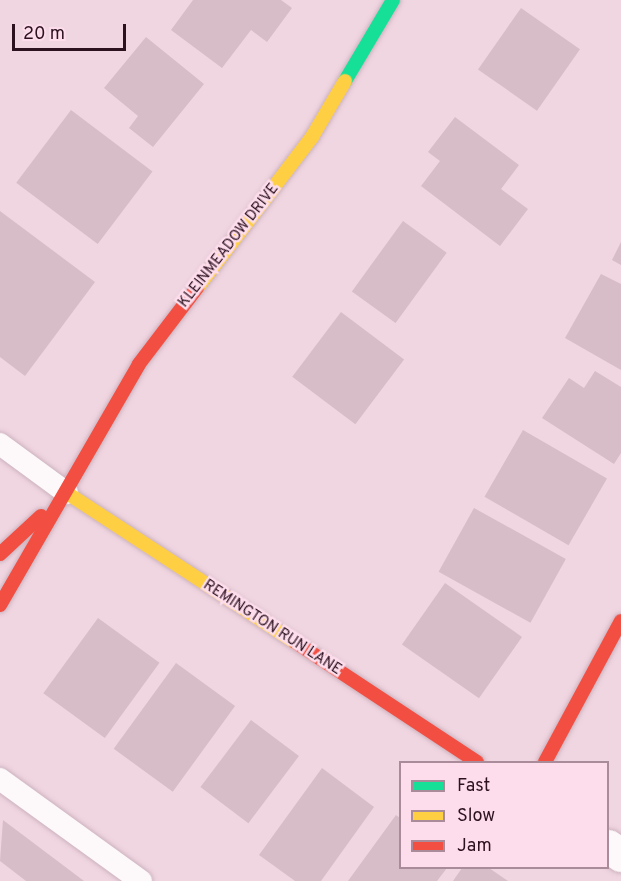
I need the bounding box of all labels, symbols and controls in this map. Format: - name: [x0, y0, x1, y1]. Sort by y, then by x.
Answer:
- scale bar: [15, 12, 129, 50]
- text: 20 m: [23, 23, 65, 46]
- street label: KLEINMEADOW DRIVE: [175, 180, 283, 312]
- street label: REMINGTON RUN LANE: [199, 577, 345, 679]
- legend: [399, 761, 609, 869]
- text: Fast: [457, 775, 490, 798]
- text: Slow: [457, 805, 495, 828]
- text: Jam: [457, 835, 492, 858]

